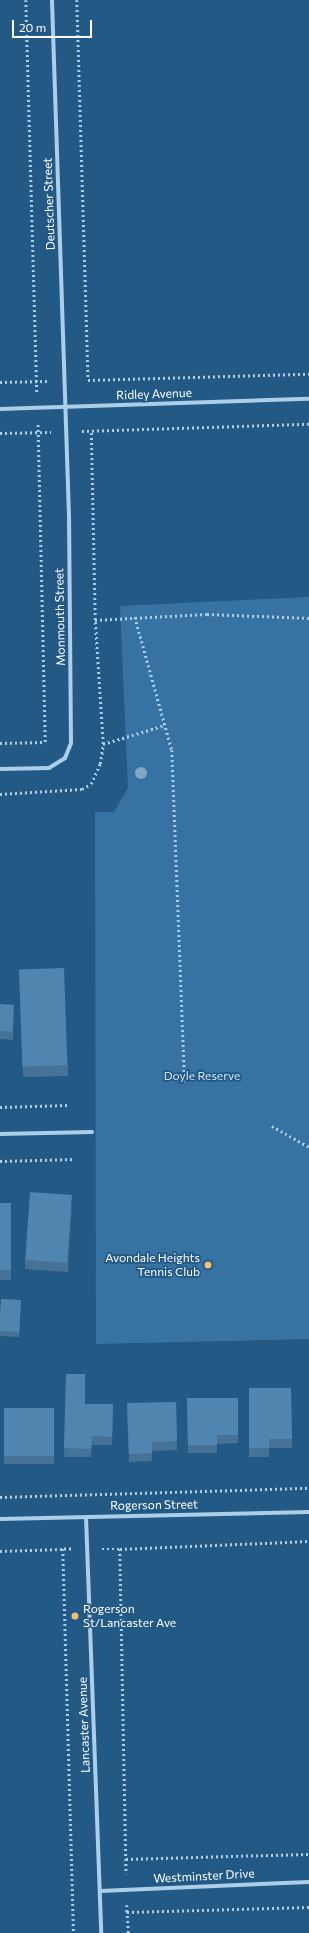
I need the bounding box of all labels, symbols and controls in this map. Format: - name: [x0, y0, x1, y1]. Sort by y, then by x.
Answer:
- scale bar: [14, 12, 94, 38]
- text: 20 m: [19, 20, 46, 34]
- street label: Deutscher Street: [40, 158, 58, 250]
- street label: Ridley Avenue: [116, 385, 192, 403]
- street label: Monmouth Street: [52, 568, 68, 666]
- park label: Doyle Reserve: [164, 1069, 240, 1083]
- place label: Avondale Heights Tennis Club: [105, 1251, 200, 1279]
- marker: Avondale Heights Tennis Club: [203, 1260, 213, 1270]
- street label: Rogerson Street: [110, 1497, 198, 1513]
- place label: Rogerson St/Lancaster Ave: [83, 1602, 176, 1630]
- marker: Rogerson St/Lancaster Ave: [70, 1611, 80, 1621]
- street label: Lancaster Avenue: [75, 1677, 93, 1773]
- street label: Westminster Drive: [153, 1866, 255, 1886]

